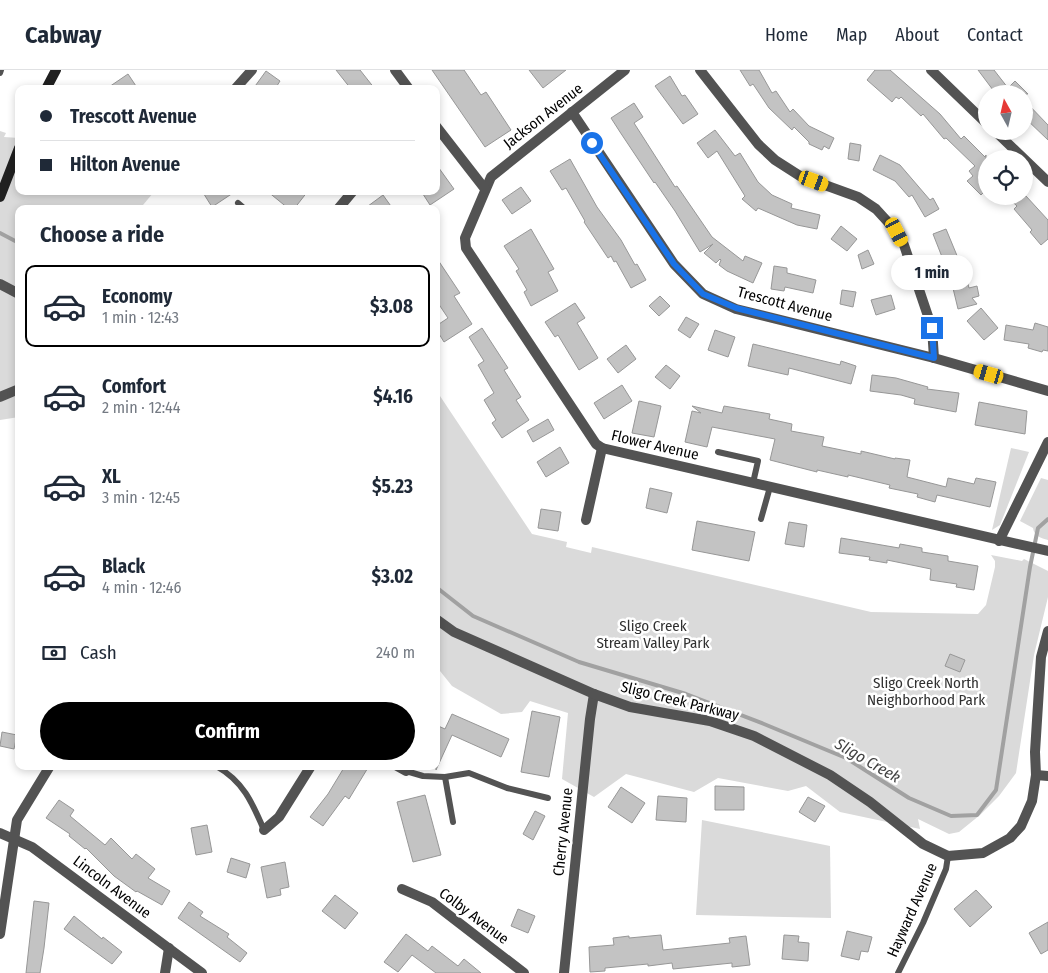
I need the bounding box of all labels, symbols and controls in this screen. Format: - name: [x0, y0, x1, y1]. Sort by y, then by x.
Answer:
- text: Cabway: [25, 21, 101, 49]
- text: Home: [765, 24, 808, 46]
- text: Map: [836, 24, 867, 46]
- text: About: [895, 24, 939, 46]
- text: Contact: [967, 24, 1023, 46]
- street label: Jackson Avenue: [500, 79, 586, 153]
- north arrow: [978, 85, 1032, 140]
- map controls: [978, 85, 1033, 205]
- text: Trescott Avenue: [70, 105, 197, 128]
- route start: [581, 132, 603, 154]
- button: locate: [978, 150, 1033, 205]
- text: Hilton Avenue: [70, 153, 180, 176]
- car: [797, 169, 830, 193]
- car: [883, 215, 910, 249]
- text: Choose a ride: [40, 221, 164, 248]
- callout: 1 min: [891, 256, 973, 290]
- text: 1 min: [915, 263, 949, 282]
- street label: Trescott Avenue: [736, 283, 834, 325]
- icon: car: [42, 284, 87, 329]
- text: Economy: [102, 285, 172, 308]
- text: $3.08: [370, 295, 413, 318]
- text: 1 min · 12:43: [102, 308, 179, 327]
- route end: [921, 317, 943, 339]
- car: [972, 363, 1005, 385]
- icon: car: [42, 374, 87, 419]
- text: Comfort: [102, 375, 166, 398]
- text: $4.16: [373, 385, 413, 408]
- text: 2 min · 12:44: [102, 398, 181, 417]
- street label: Flower Avenue: [609, 426, 701, 464]
- icon: car: [42, 464, 87, 509]
- text: XL: [102, 465, 121, 488]
- text: $5.23: [372, 475, 413, 498]
- text: 3 min · 12:45: [102, 488, 180, 507]
- icon: car: [42, 554, 87, 599]
- text: Black: [102, 555, 145, 578]
- text: $3.02: [371, 565, 413, 588]
- text: 4 min · 12:46: [102, 578, 181, 597]
- park label: Sligo Creek Stream Valley Park: [596, 617, 710, 652]
- icon: cash: [40, 639, 68, 667]
- text: Cash: [80, 641, 117, 664]
- text: 240 m: [376, 643, 415, 662]
- park label: Sligo Creek North Neighborhood Park: [867, 674, 985, 709]
- street label: Sligo Creek Parkway: [619, 678, 741, 724]
- button: Confirm: [40, 702, 415, 760]
- water label: Sligo Creek: [831, 734, 904, 787]
- street label: Cherry Avenue: [549, 787, 577, 877]
- street label: Lincoln Avenue: [70, 852, 154, 922]
- street label: Hayward Avenue: [883, 860, 941, 960]
- street label: Colby Avenue: [436, 884, 512, 948]

